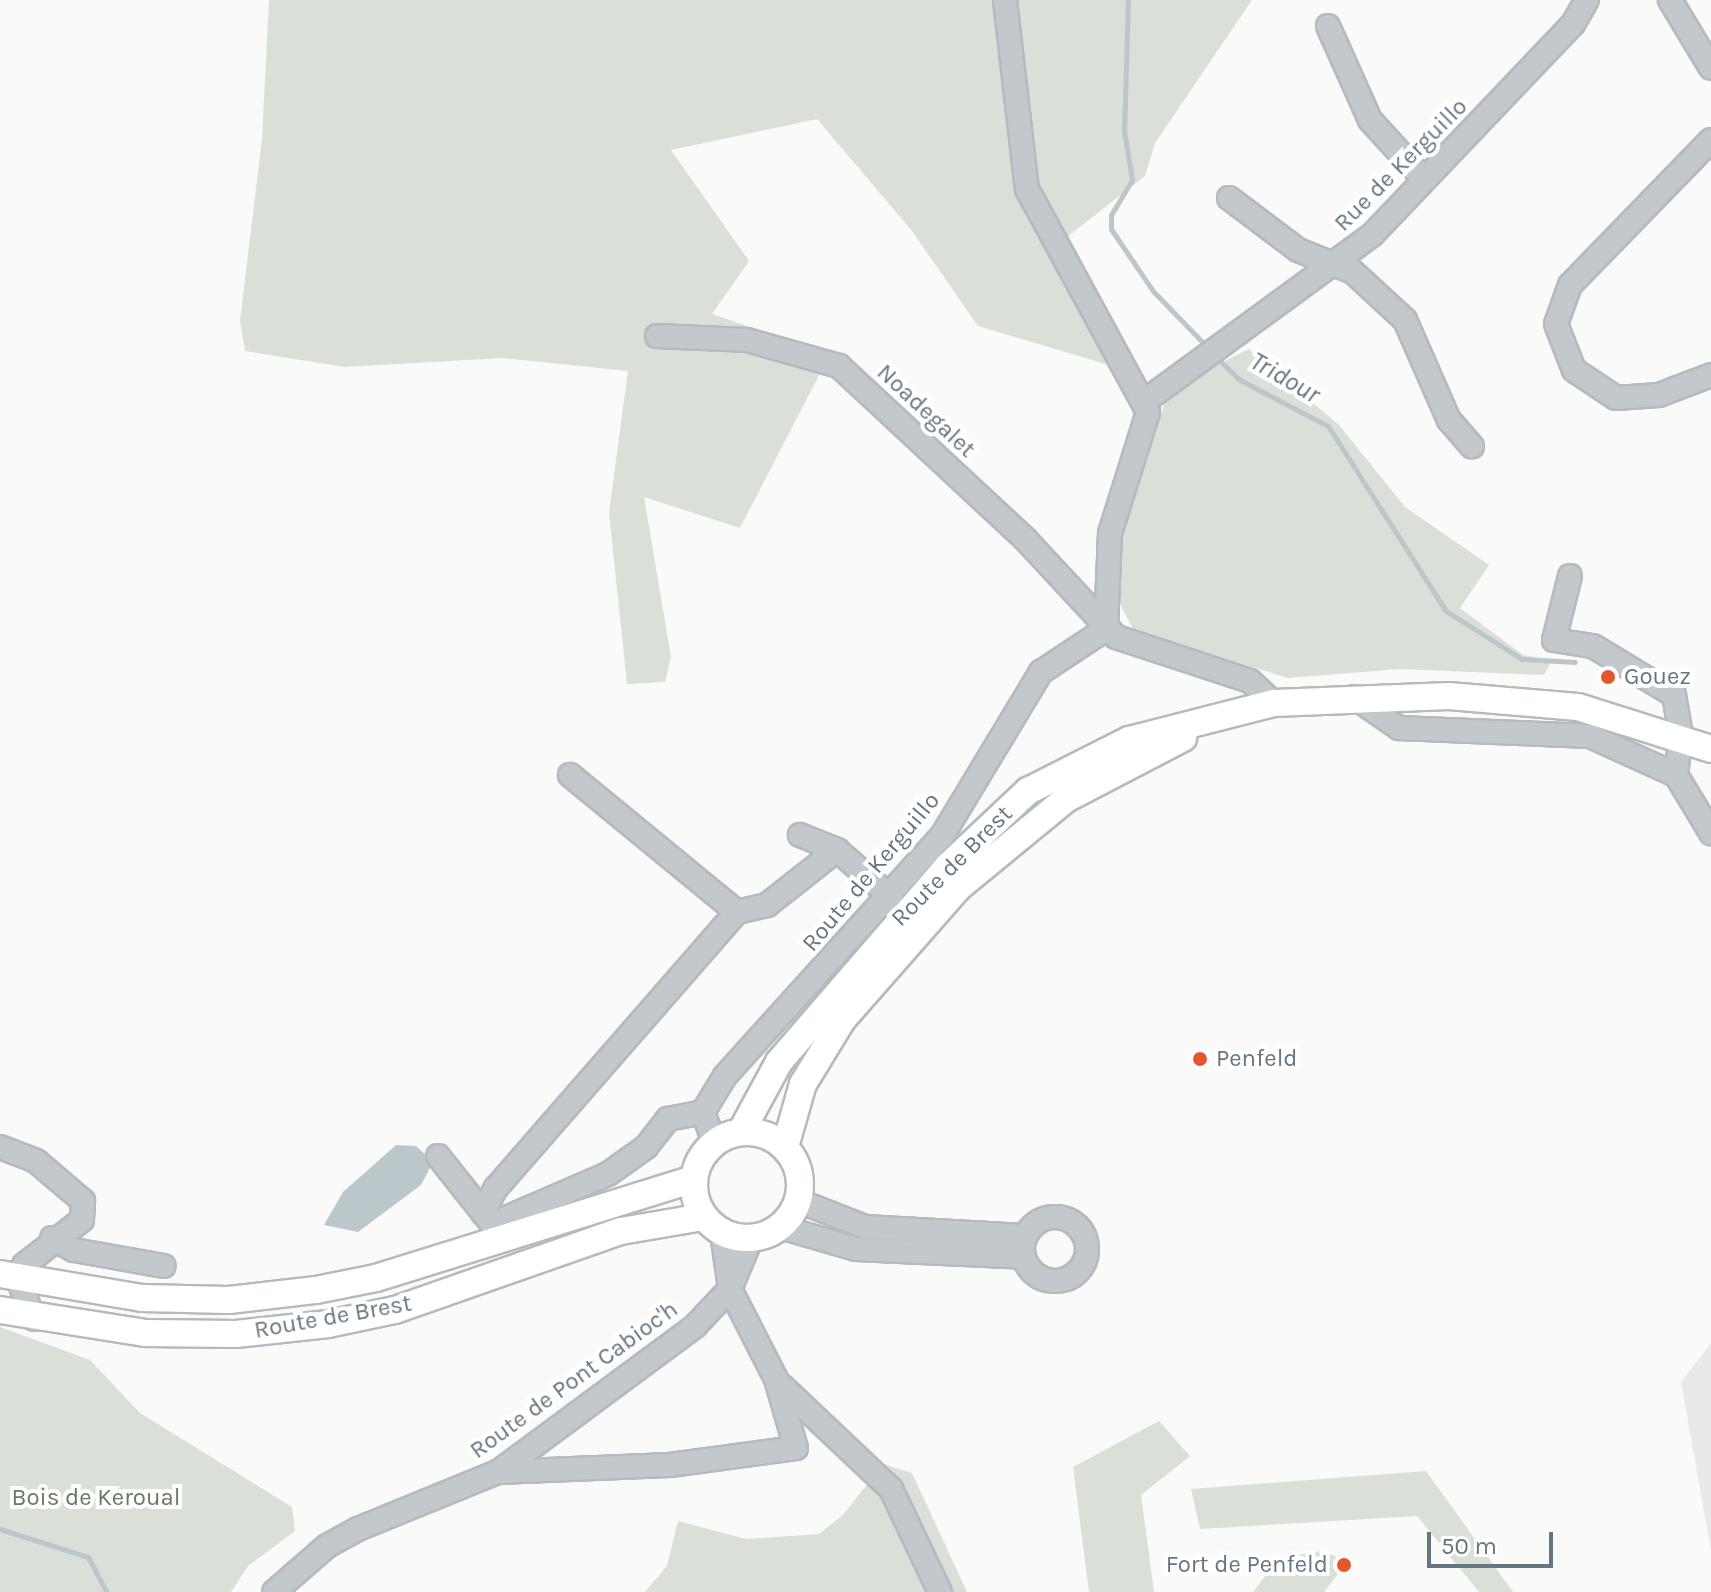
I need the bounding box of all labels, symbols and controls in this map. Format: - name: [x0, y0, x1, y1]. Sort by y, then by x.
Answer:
- street label: Rue de Kerguillo: [1328, 92, 1474, 238]
- water label: Tridour: [1244, 346, 1326, 410]
- street label: Noadegalet: [871, 358, 981, 464]
- place label: Gouez: [1624, 663, 1691, 691]
- marker: Gouez: [1599, 668, 1617, 686]
- street label: Route de Kerguillo: [796, 787, 946, 957]
- street label: Route de Brest: [886, 800, 1018, 932]
- place label: Penfeld: [1216, 1045, 1298, 1073]
- marker: Penfeld: [1191, 1050, 1209, 1068]
- street label: Route de Brest: [252, 1289, 414, 1345]
- street label: Route de Pont Cabioc'h: [464, 1295, 684, 1465]
- park label: Bois de Keroual: [12, 1484, 180, 1512]
- scale bar: [1431, 1516, 1557, 1566]
- text: 50 m: [1441, 1532, 1497, 1560]
- place label: Fort de Penfeld: [1166, 1551, 1328, 1579]
- marker: Fort de Penfeld: [1335, 1556, 1353, 1574]

